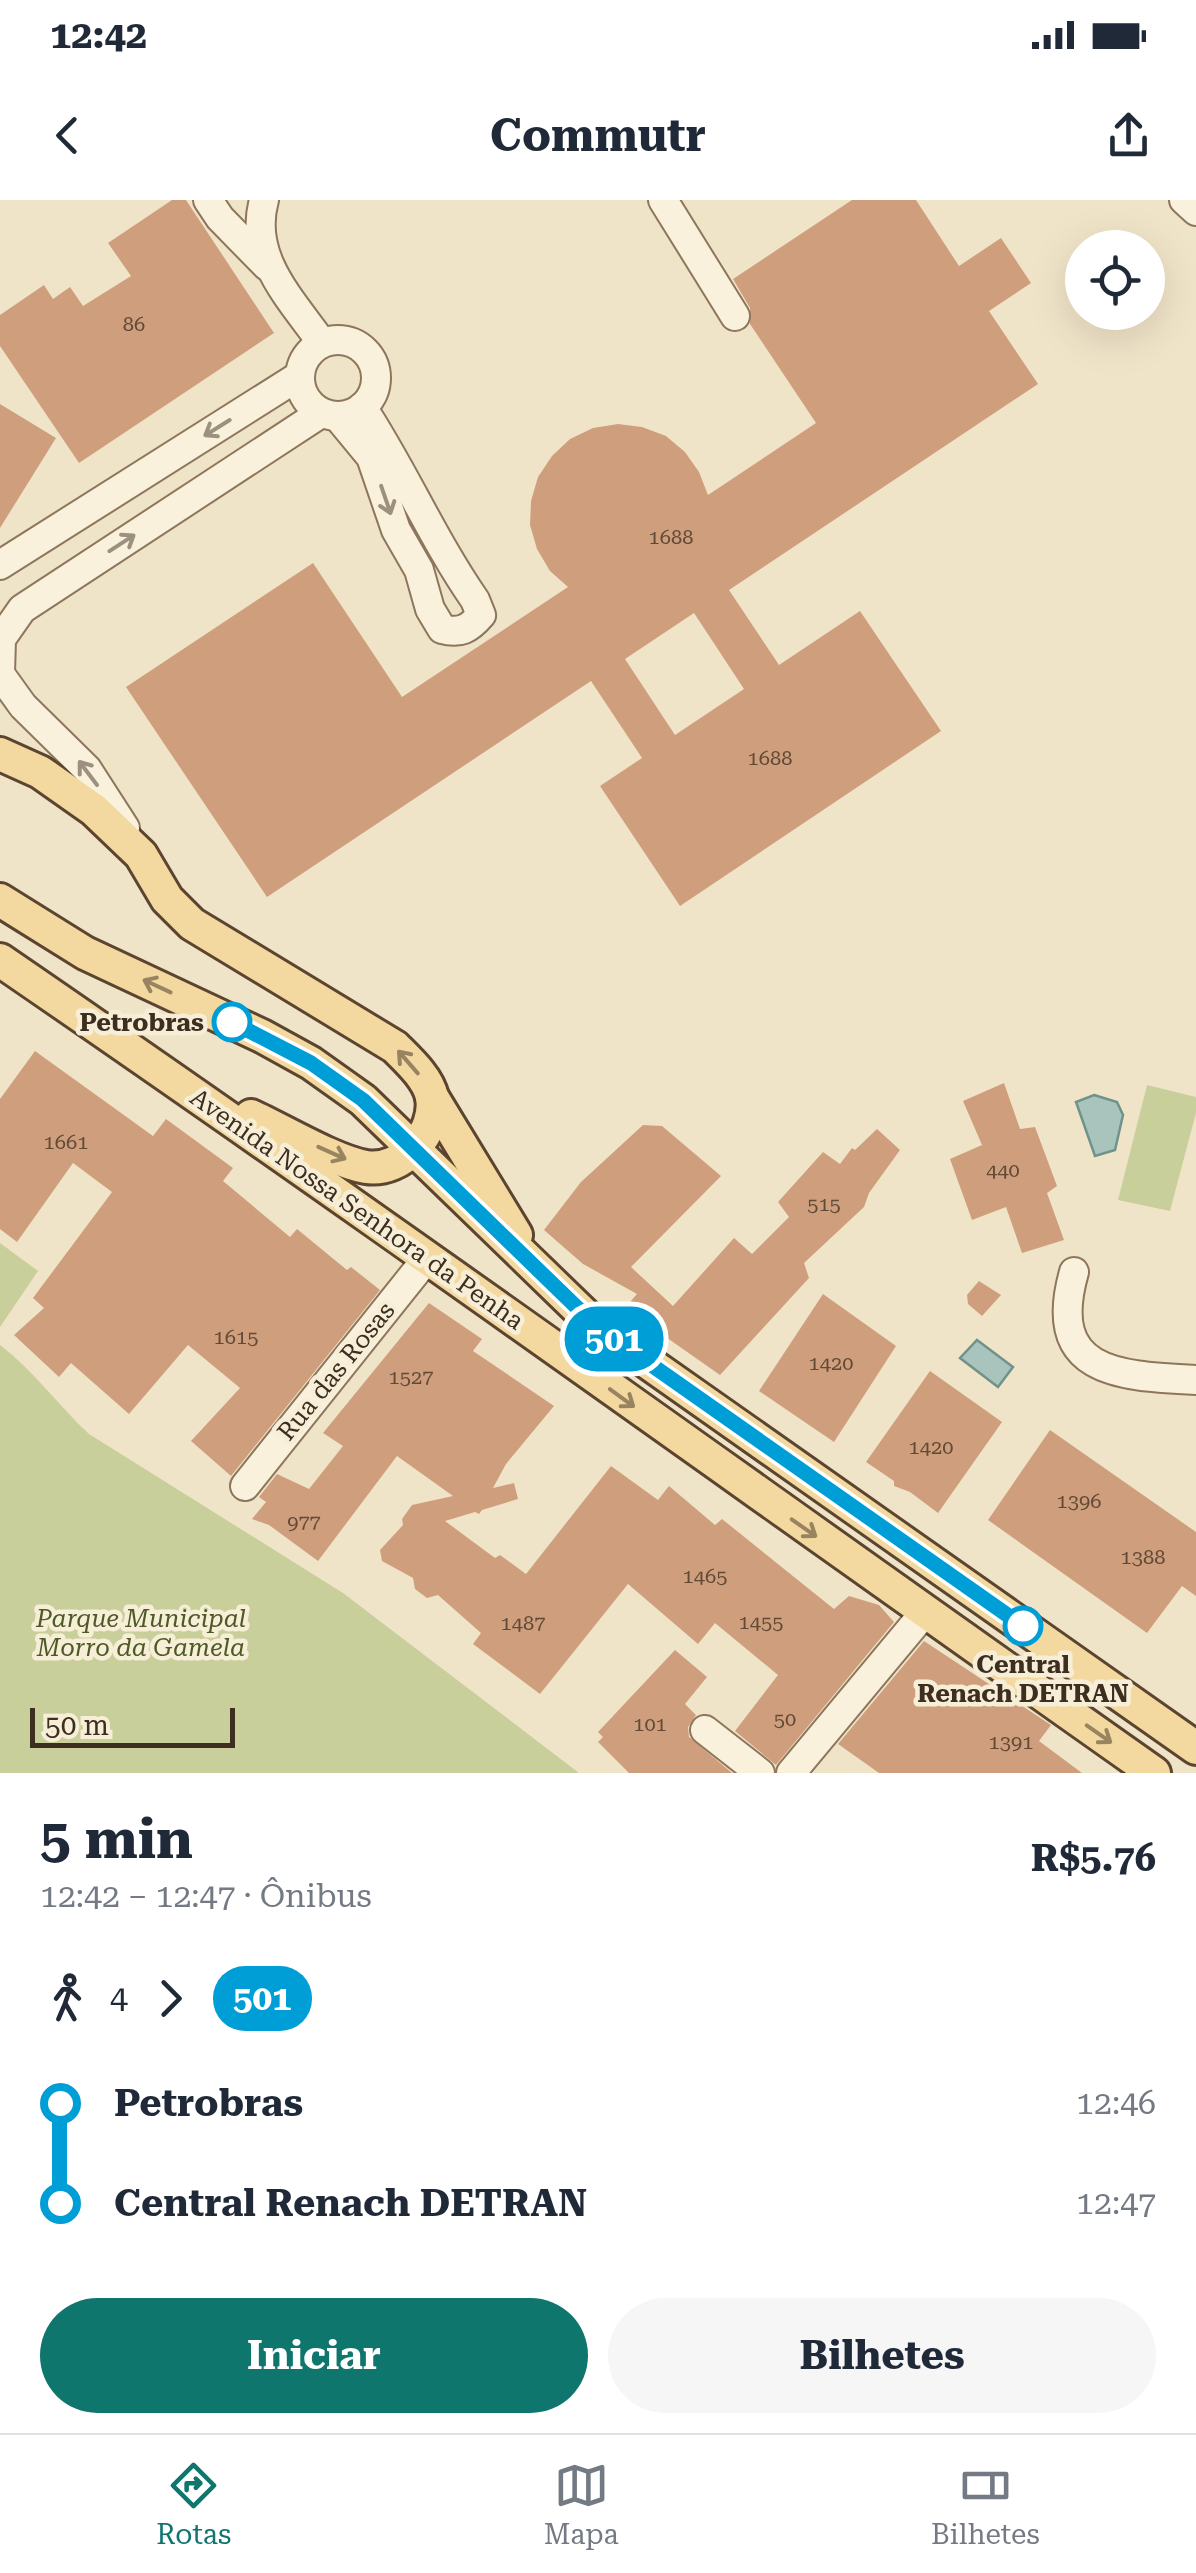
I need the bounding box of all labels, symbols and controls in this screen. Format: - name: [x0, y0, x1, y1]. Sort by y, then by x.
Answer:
- text: 12:42: [50, 13, 147, 57]
- icon: back: [40, 108, 95, 163]
- icon: share: [1101, 108, 1156, 163]
- text: Commutr: [490, 109, 706, 162]
- map controls: [1065, 230, 1165, 330]
- button: locate: [1065, 230, 1165, 330]
- house number: 86: [123, 312, 145, 336]
- one-way arrow: [203, 418, 232, 438]
- one-way arrow: [378, 483, 396, 515]
- house number: 1688: [649, 525, 693, 549]
- one-way arrow: [108, 533, 136, 554]
- house number: 1688: [748, 746, 792, 770]
- one-way arrow: [78, 761, 100, 787]
- one-way arrow: [143, 976, 173, 995]
- marker: Petrobras: [213, 1003, 251, 1041]
- place label: Petrobras: [80, 1008, 204, 1037]
- one-way arrow: [397, 1050, 420, 1075]
- street label: Avenida Nossa Senhora da Penha: [185, 1082, 530, 1336]
- house number: 1661: [44, 1130, 88, 1154]
- one-way arrow: [316, 1145, 347, 1163]
- house number: 440: [986, 1158, 1020, 1182]
- house number: 515: [807, 1192, 841, 1216]
- street label: Rua das Rosas: [271, 1296, 401, 1446]
- line badge: 501: [556, 1306, 672, 1372]
- text: 501: [585, 1319, 643, 1360]
- house number: 1615: [214, 1325, 258, 1349]
- house number: 1420: [809, 1351, 853, 1375]
- house number: 1527: [389, 1365, 433, 1389]
- one-way arrow: [608, 1387, 635, 1408]
- house number: 1420: [909, 1435, 953, 1459]
- house number: 1396: [1057, 1489, 1101, 1513]
- house number: 977: [287, 1510, 321, 1534]
- one-way arrow: [790, 1517, 818, 1538]
- house number: 1388: [1121, 1545, 1165, 1569]
- house number: 1465: [683, 1564, 727, 1588]
- park label: Parque Municipal Morro da Gamela: [35, 1604, 246, 1662]
- marker: Central Renach DETRAN: [1004, 1607, 1042, 1645]
- house number: 1455: [739, 1610, 783, 1634]
- house number: 1487: [501, 1611, 545, 1635]
- place label: Central Renach DETRAN: [917, 1650, 1129, 1708]
- scale bar: [30, 1703, 235, 1748]
- house number: 50: [774, 1707, 796, 1731]
- text: 50 m: [45, 1709, 109, 1742]
- house number: 101: [633, 1712, 667, 1736]
- one-way arrow: [1085, 1724, 1112, 1745]
- house number: 1391: [989, 1730, 1033, 1754]
- text: 5 min: [40, 1807, 193, 1871]
- text: R$5.76: [1031, 1836, 1156, 1880]
- text: 12:42 – 12:47 · Ônibus: [40, 1877, 372, 1915]
- icon: walk: [40, 1971, 95, 2026]
- icon: forward: [143, 1971, 198, 2026]
- text: 501: [233, 1978, 292, 2019]
- text: 4: [110, 1979, 128, 2017]
- text: Petrobras: [114, 2081, 303, 2125]
- text: 12:46: [1076, 2084, 1156, 2122]
- text: Central Renach DETRAN: [114, 2181, 587, 2225]
- text: 12:47: [1076, 2184, 1156, 2222]
- button: Iniciar: [40, 2298, 588, 2413]
- button: Bilhetes: [608, 2298, 1156, 2413]
- tab: Rotas: [156, 2458, 231, 2551]
- tab: Mapa: [544, 2458, 619, 2551]
- tab: Bilhetes: [931, 2458, 1040, 2551]

